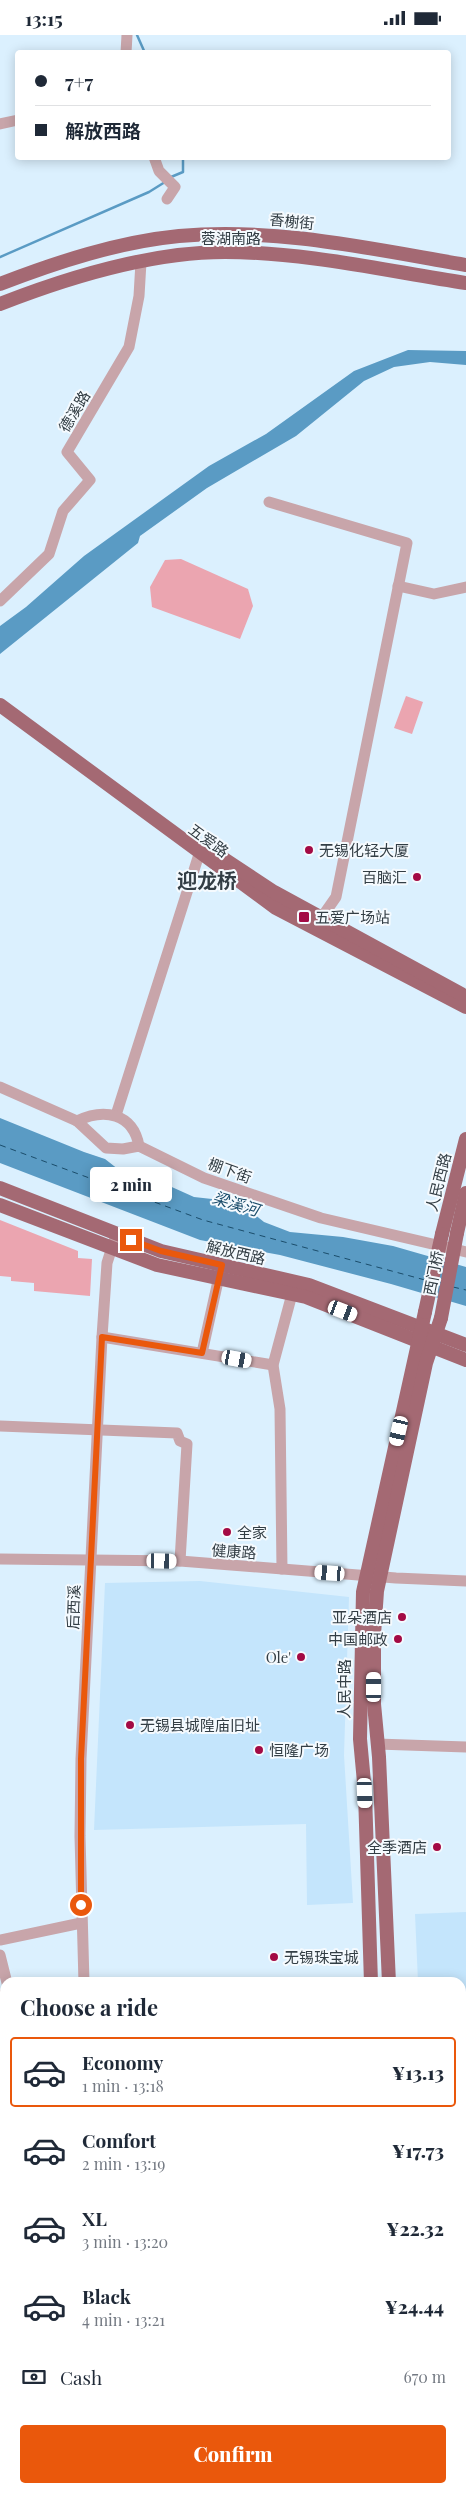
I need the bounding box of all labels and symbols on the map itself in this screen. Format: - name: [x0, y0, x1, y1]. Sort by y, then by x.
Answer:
- street label: 香榭街: [269, 209, 315, 233]
- street label: 蓉湖南路: [201, 228, 261, 248]
- street label: 德溪路: [54, 387, 94, 435]
- street label: 五爱路: [185, 819, 233, 861]
- place label: 无锡化轻大厦: [319, 840, 409, 860]
- marker: 无锡化轻大厦: [303, 844, 315, 856]
- district label: 迎龙桥: [177, 866, 237, 893]
- place label: 百脑汇: [362, 867, 407, 887]
- marker: 百脑汇: [411, 871, 423, 883]
- place label: 五爱广场站: [315, 907, 390, 927]
- marker: 五爱广场站: [297, 910, 311, 924]
- street label: 人民西路: [421, 1150, 455, 1214]
- street label: 棚下街: [205, 1153, 255, 1187]
- callout: 2 min: [90, 1167, 172, 1203]
- water label: 梁溪河: [210, 1186, 265, 1221]
- route end: [120, 1229, 142, 1251]
- street label: 解放西路: [205, 1236, 267, 1268]
- street label: 西门桥: [419, 1249, 447, 1297]
- car: [326, 1299, 359, 1323]
- car: [220, 1349, 253, 1369]
- car: [388, 1415, 409, 1447]
- place label: 全家: [237, 1522, 267, 1542]
- marker: 全家: [221, 1526, 233, 1538]
- street label: 健康路: [211, 1539, 257, 1563]
- car: [146, 1553, 177, 1569]
- car: [314, 1564, 345, 1582]
- street label: 后西溪: [62, 1584, 84, 1630]
- place label: 亚朵酒店: [332, 1607, 392, 1627]
- marker: 亚朵酒店: [396, 1611, 408, 1623]
- place label: 中国邮政: [328, 1629, 388, 1649]
- marker: 中国邮政: [392, 1633, 404, 1645]
- place label: Ole': [266, 1647, 291, 1667]
- marker: Ole': [295, 1651, 307, 1663]
- street label: 人民中路: [334, 1659, 354, 1719]
- car: [366, 1672, 381, 1702]
- place label: 无锡县城隍庙旧址: [140, 1715, 260, 1735]
- marker: 无锡县城隍庙旧址: [124, 1719, 136, 1731]
- place label: 恒隆广场: [269, 1740, 329, 1760]
- marker: 恒隆广场: [253, 1744, 265, 1756]
- car: [356, 1778, 373, 1808]
- place label: 全季酒店: [367, 1837, 427, 1857]
- marker: 全季酒店: [431, 1841, 443, 1853]
- route start: [70, 1894, 92, 1916]
- place label: 无锡珠宝城: [284, 1947, 359, 1967]
- marker: 无锡珠宝城: [268, 1951, 280, 1963]

